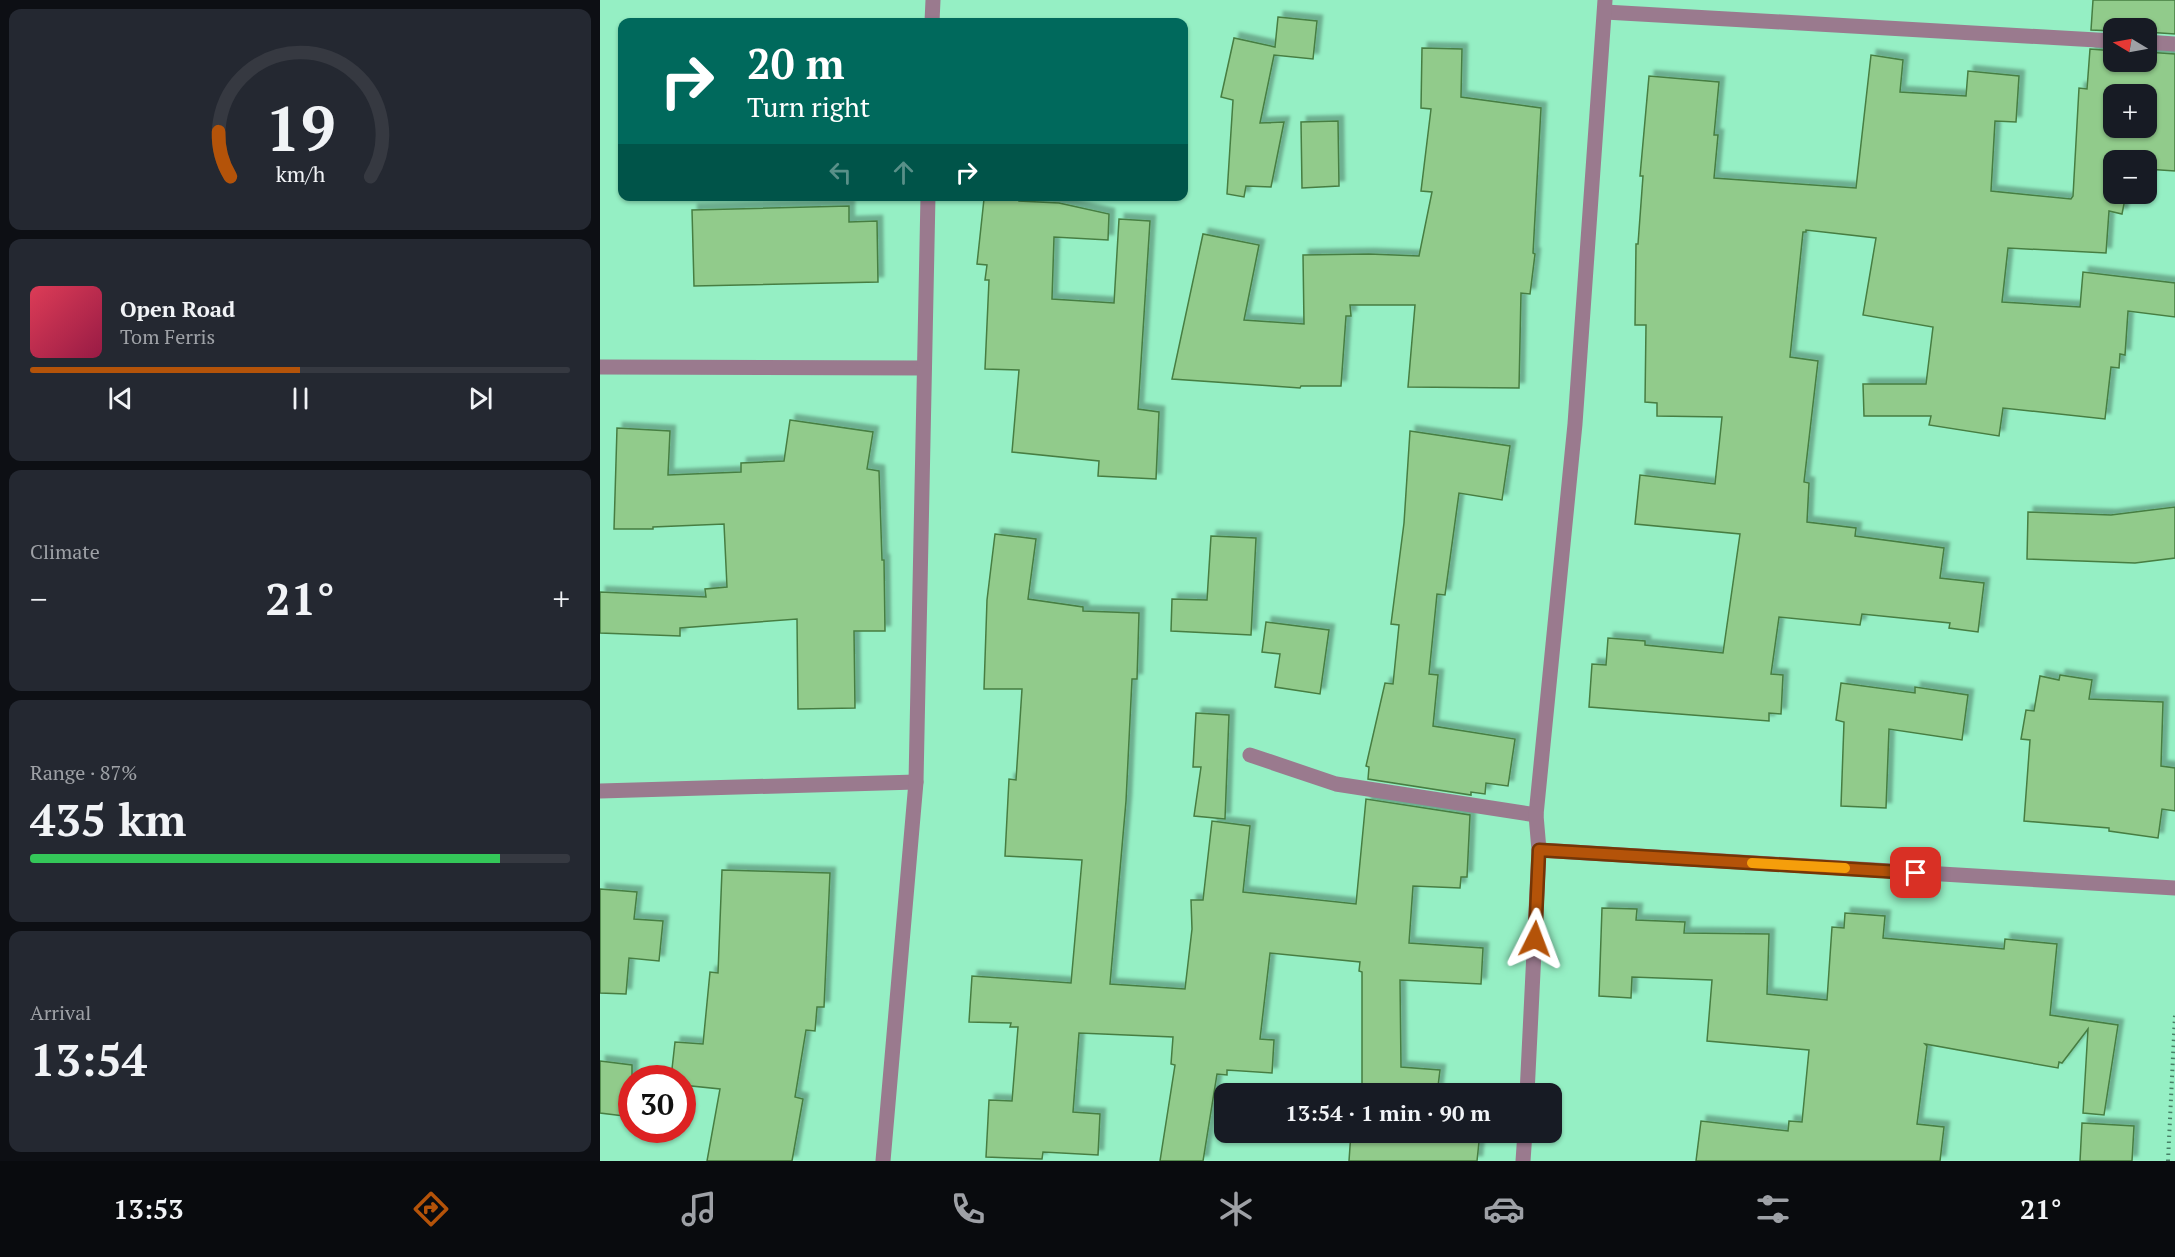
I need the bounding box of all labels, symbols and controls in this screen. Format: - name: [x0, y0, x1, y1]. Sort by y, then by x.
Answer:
- north arrow: [2103, 18, 2157, 72]
- map controls: [2103, 18, 2157, 204]
- text: 20 m: [747, 35, 845, 91]
- icon: right: [648, 42, 726, 120]
- button: +: [2103, 84, 2157, 138]
- text: 19: [265, 86, 335, 169]
- text: Turn right: [747, 89, 870, 125]
- button: −: [2103, 150, 2157, 204]
- icon: left: [824, 156, 857, 189]
- icon: ahead: [887, 156, 920, 189]
- icon: right: [950, 156, 983, 189]
- text: km/h: [275, 160, 325, 188]
- text: Open Road: [120, 294, 235, 323]
- text: Tom Ferris: [120, 323, 215, 350]
- icon: previous: [104, 382, 137, 415]
- icon: pause: [284, 382, 317, 415]
- icon: next: [464, 382, 497, 415]
- text: Climate: [30, 538, 100, 565]
- text: 21°: [265, 568, 335, 628]
- text: −: [30, 577, 48, 620]
- text: +: [552, 577, 570, 620]
- text: Range · 87%: [30, 759, 137, 786]
- text: 435 km: [30, 789, 186, 849]
- pin: [1890, 847, 1941, 898]
- icon: arrive: [1899, 856, 1932, 889]
- position arrow: [1503, 907, 1567, 971]
- text: Arrival: [30, 999, 91, 1026]
- text: 13:54: [30, 1029, 147, 1089]
- speed limit sign: 30: [618, 1065, 696, 1143]
- text: 13:54 · 1 min · 90 m: [1285, 1098, 1491, 1127]
- icon: directions: [410, 1188, 452, 1230]
- icon: music: [678, 1188, 720, 1230]
- icon: phone: [947, 1188, 989, 1230]
- icon: climate: [1215, 1188, 1257, 1230]
- icon: car: [1483, 1188, 1525, 1230]
- icon: filters: [1752, 1188, 1794, 1230]
- text: 13:53: [113, 1191, 183, 1227]
- text: 21°: [2020, 1191, 2062, 1227]

